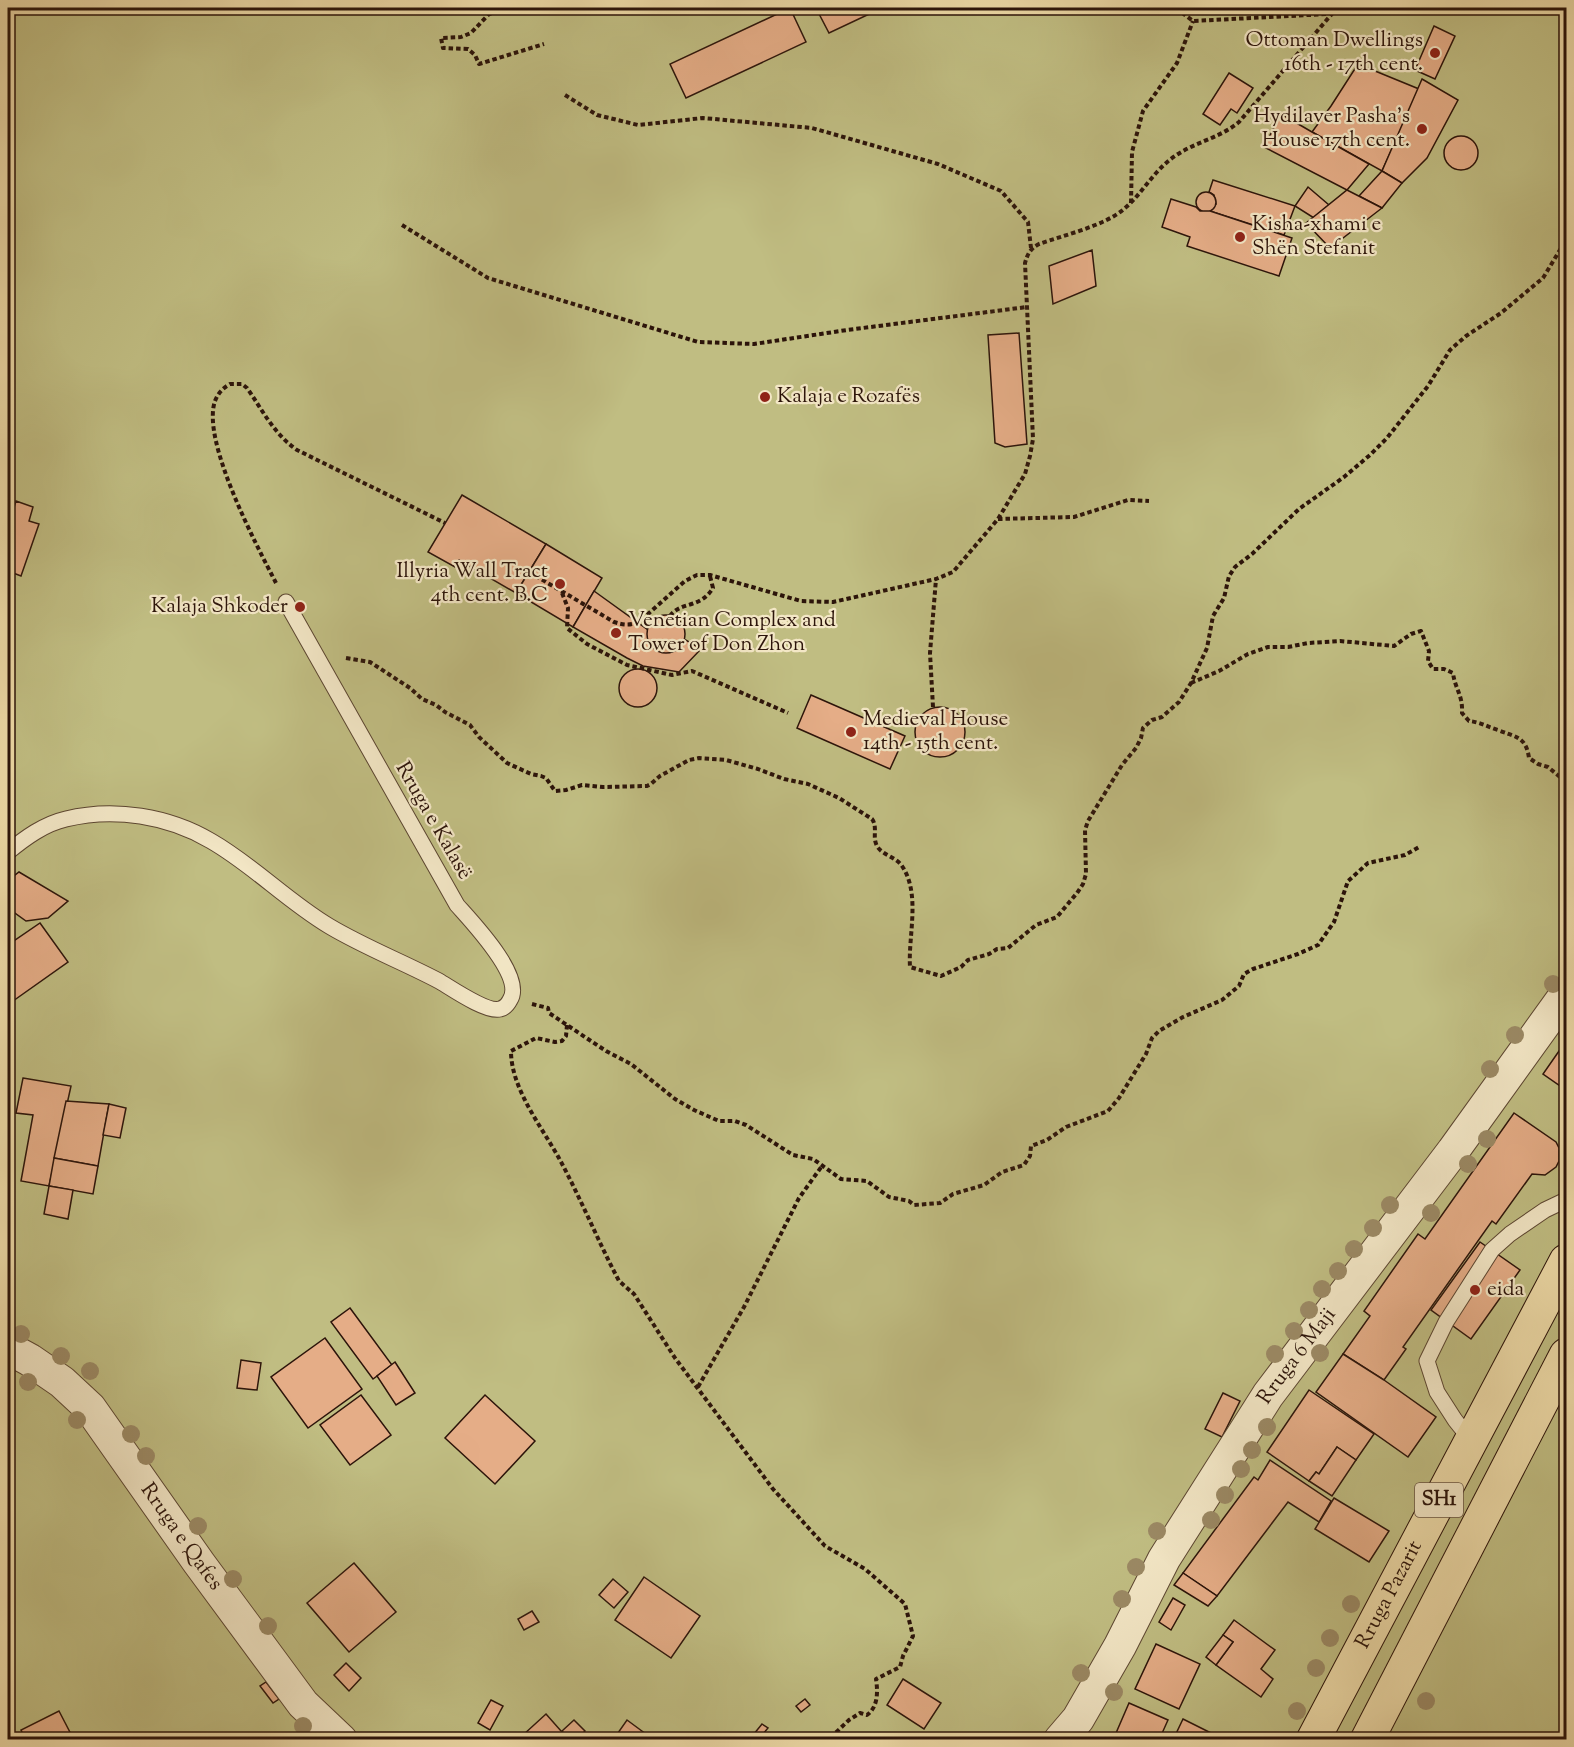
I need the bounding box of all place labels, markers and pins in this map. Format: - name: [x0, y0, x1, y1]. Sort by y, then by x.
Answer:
- place label: Ottoman Dwellings 16th - 17th cent.: [1246, 26, 1423, 80]
- marker: Ottoman Dwellings 16th - 17th cent.: [1428, 46, 1442, 60]
- place label: Hydilaver Pasha's House 17th cent.: [1253, 102, 1410, 156]
- marker: Hydilaver Pasha's House 17th cent.: [1415, 122, 1429, 136]
- place label: Kisha-xhami e Shën Stefanit: [1252, 210, 1381, 264]
- marker: Kisha-xhami e Shën Stefanit: [1233, 230, 1247, 244]
- place label: Kalaja e Rozafës: [777, 382, 920, 412]
- marker: Kalaja e Rozafës: [758, 390, 772, 404]
- place label: Illyria Wall Tract 4th cent. B.C: [396, 557, 548, 611]
- marker: Illyria Wall Tract 4th cent. B.C: [553, 577, 567, 591]
- place label: Kalaja Shkoder: [151, 592, 288, 622]
- marker: Kalaja Shkoder: [293, 600, 307, 614]
- place label: Venetian Complex and Tower of Don Zhon: [628, 606, 836, 660]
- marker: Venetian Complex and Tower of Don Zhon: [609, 626, 623, 640]
- place label: Medieval House 14th - 15th cent.: [863, 705, 1008, 759]
- marker: Medieval House 14th - 15th cent.: [844, 725, 858, 739]
- place label: eida: [1487, 1275, 1525, 1305]
- marker: eida: [1468, 1283, 1482, 1297]

